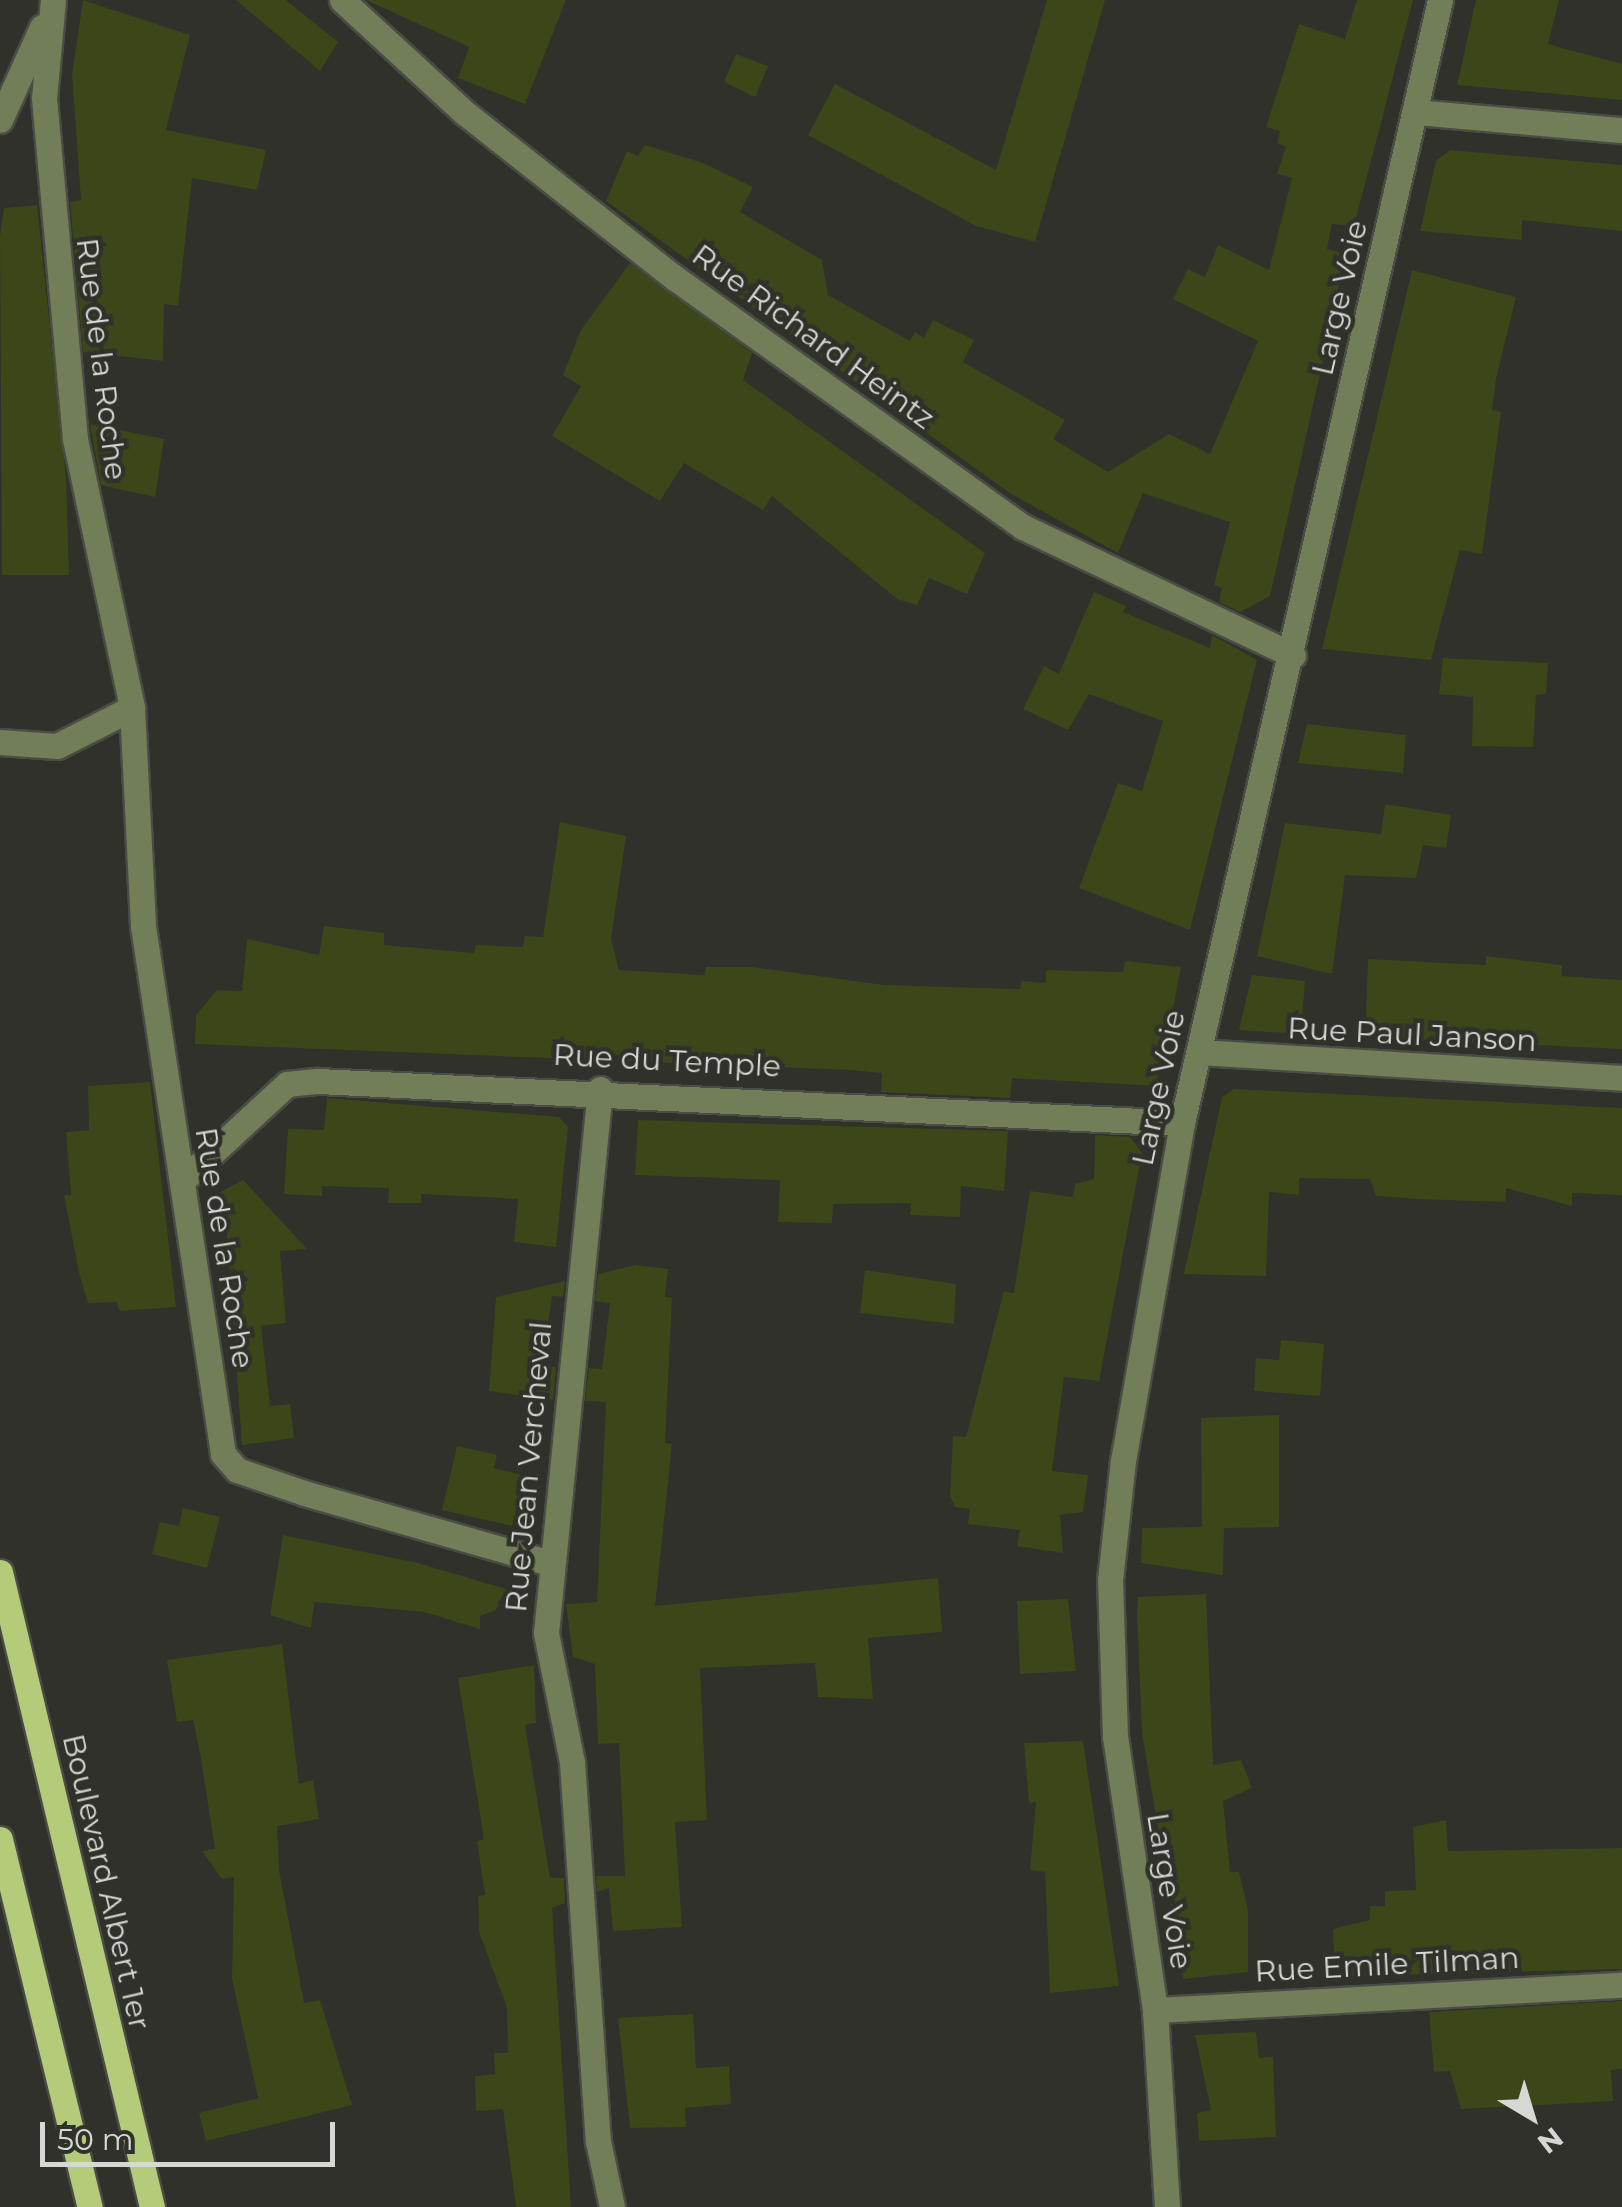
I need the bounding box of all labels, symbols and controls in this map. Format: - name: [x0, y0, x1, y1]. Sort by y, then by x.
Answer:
- street label: Large Voie: [1305, 217, 1375, 379]
- street label: Rue de la Roche: [68, 236, 134, 482]
- street label: Rue Richard Heintz: [685, 237, 941, 437]
- street label: Large Voie: [1125, 1007, 1193, 1169]
- street label: Rue Paul Janson: [1287, 1010, 1537, 1060]
- street label: Rue du Temple: [552, 1037, 782, 1085]
- street label: Rue de la Roche: [187, 1125, 261, 1371]
- street label: Rue Jean Vercheval: [498, 1320, 560, 1614]
- street label: Boulevard Albert 1er: [54, 1731, 158, 2033]
- street label: Large Voie: [1139, 1810, 1199, 1972]
- street label: Rue Emile Tilman: [1254, 1940, 1520, 1990]
- north arrow: [1482, 2067, 1582, 2167]
- scale bar: [45, 2102, 340, 2164]
- text: N: [1531, 2120, 1570, 2161]
- text: 50 m: [57, 2121, 134, 2158]

